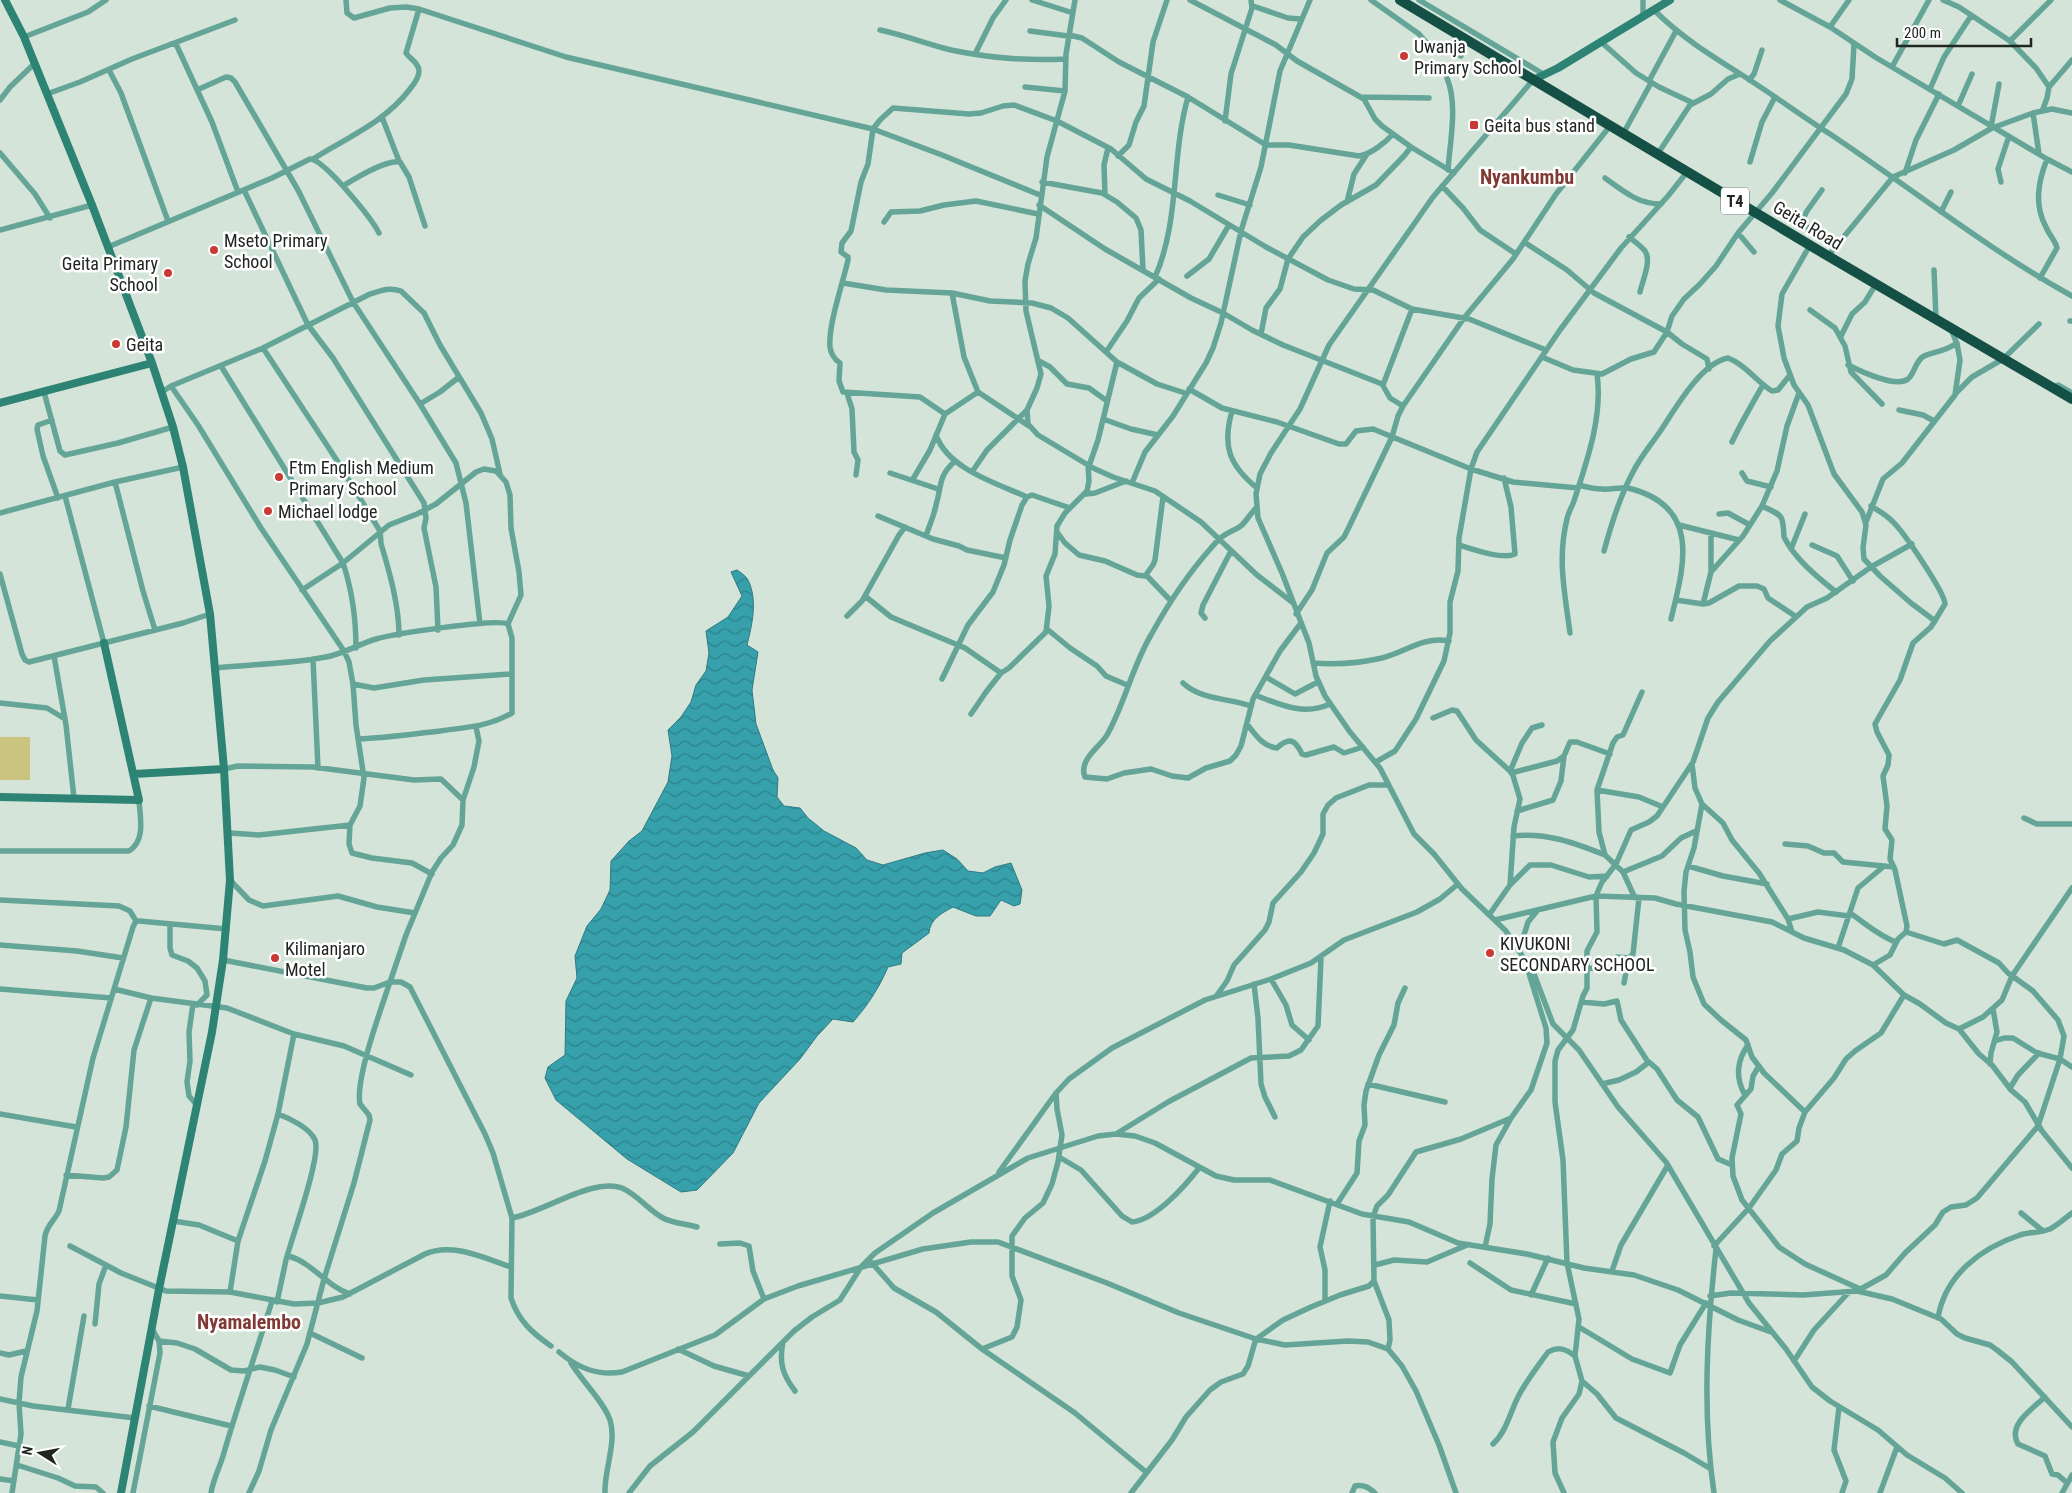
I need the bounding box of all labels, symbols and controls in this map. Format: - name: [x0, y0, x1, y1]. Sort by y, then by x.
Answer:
- scale bar: [1897, 15, 2031, 47]
- text: 200 m: [1904, 24, 1941, 42]
- place label: Uwanja Primary School: [1414, 36, 1522, 78]
- marker: Uwanja Primary School: [1398, 50, 1410, 62]
- place label: Geita bus stand: [1484, 115, 1595, 136]
- marker: Geita bus stand: [1468, 119, 1480, 131]
- district label: Nyankumbu: [1480, 165, 1574, 189]
- road number: T4: [1721, 188, 1749, 215]
- street label: Geita Road: [1769, 196, 1847, 254]
- place label: Mseto Primary School: [224, 230, 328, 272]
- marker: Mseto Primary School: [208, 244, 220, 256]
- place label: Geita Primary School: [62, 253, 159, 295]
- marker: Geita Primary School: [162, 267, 174, 279]
- place label: Geita: [126, 334, 163, 355]
- marker: Geita: [110, 338, 122, 350]
- place label: Ftm English Medium Primary School: [289, 457, 434, 499]
- marker: Ftm English Medium Primary School: [273, 471, 285, 483]
- place label: Michael lodge: [278, 501, 377, 522]
- marker: Michael lodge: [262, 505, 274, 517]
- place label: KIVUKONI SECONDARY SCHOOL: [1500, 933, 1655, 975]
- place label: Kilimanjaro Motel: [285, 938, 365, 980]
- marker: KIVUKONI SECONDARY SCHOOL: [1484, 947, 1496, 959]
- marker: Kilimanjaro Motel: [269, 952, 281, 964]
- district label: Nyamalembo: [197, 1310, 301, 1334]
- north arrow: [15, 1428, 65, 1478]
- text: N: [19, 1445, 36, 1456]

